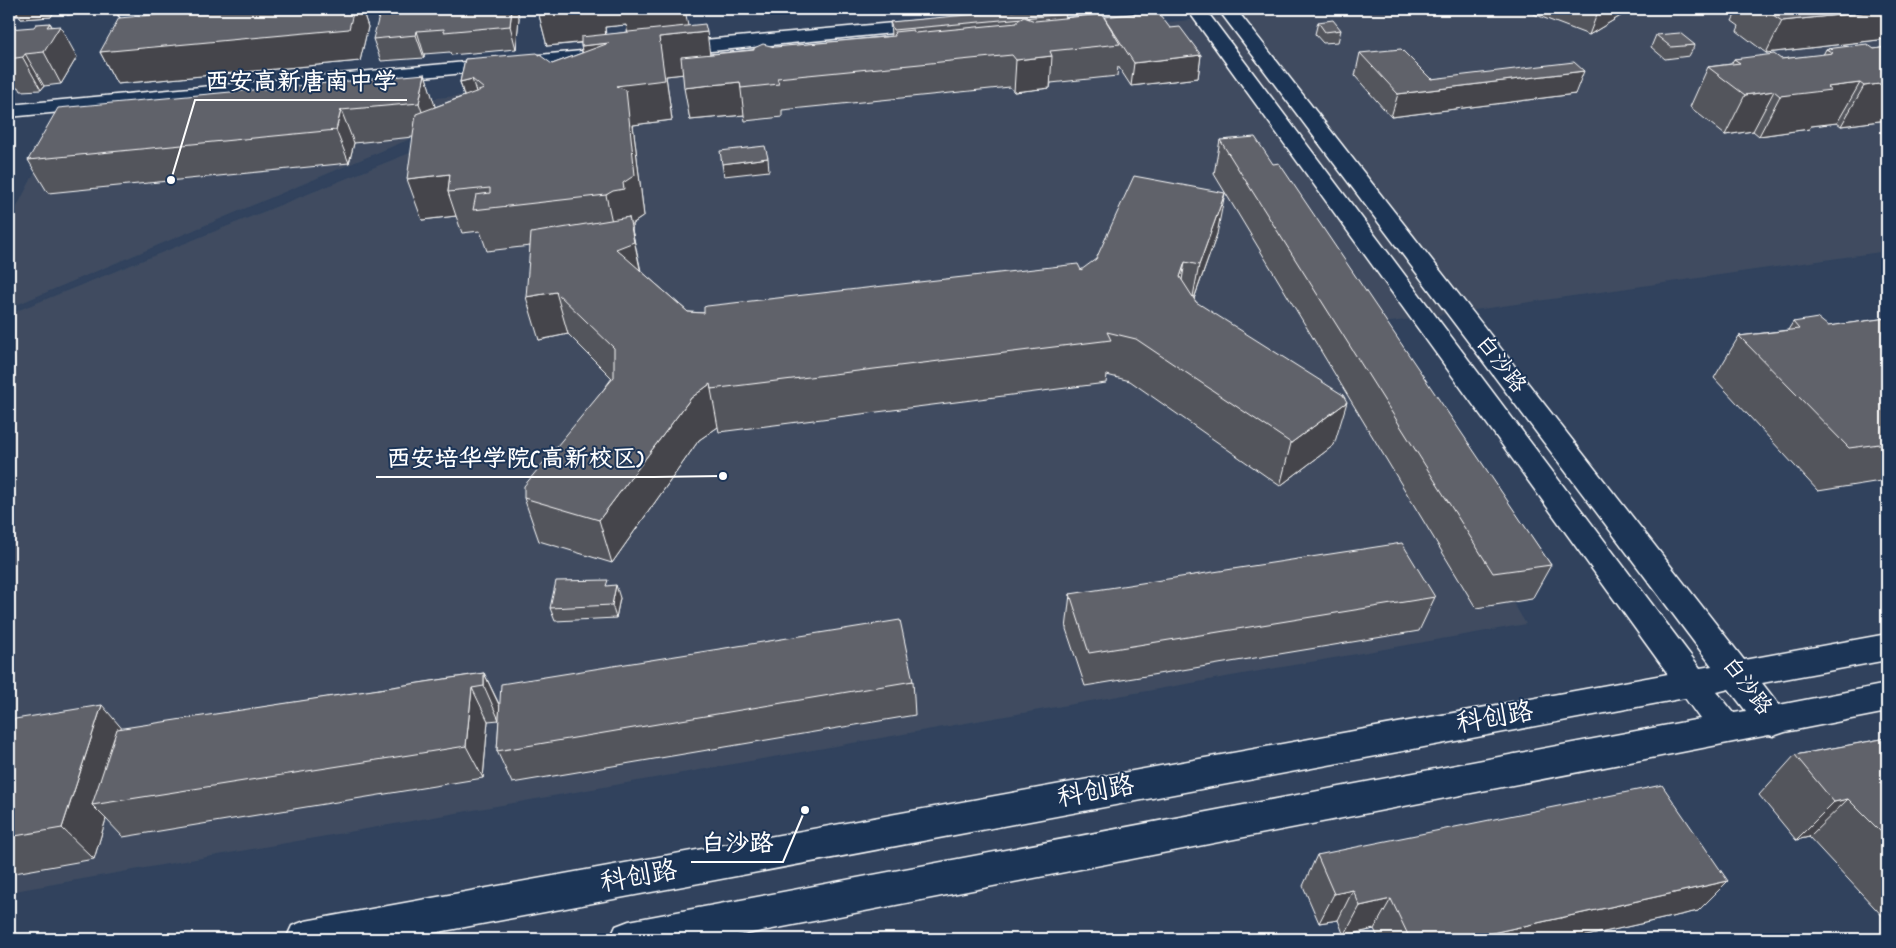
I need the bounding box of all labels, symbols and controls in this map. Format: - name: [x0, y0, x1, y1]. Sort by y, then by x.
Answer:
- callout: 西安高新唐南中学: [195, 61, 407, 100]
- text: 西安高新唐南中学: [205, 66, 397, 101]
- street label: 白沙路: [1467, 329, 1533, 401]
- callout: 西安培华学院(高新校区): [376, 438, 654, 477]
- text: 西安培华学院(高新校区): [386, 443, 644, 478]
- street label: 白沙路: [1713, 651, 1779, 723]
- street label: 科创路: [1453, 694, 1537, 744]
- street label: 科创路: [1054, 768, 1138, 818]
- callout: 白沙路: [691, 823, 783, 862]
- text: 白沙路: [701, 828, 774, 863]
- street label: 科创路: [597, 853, 681, 903]

